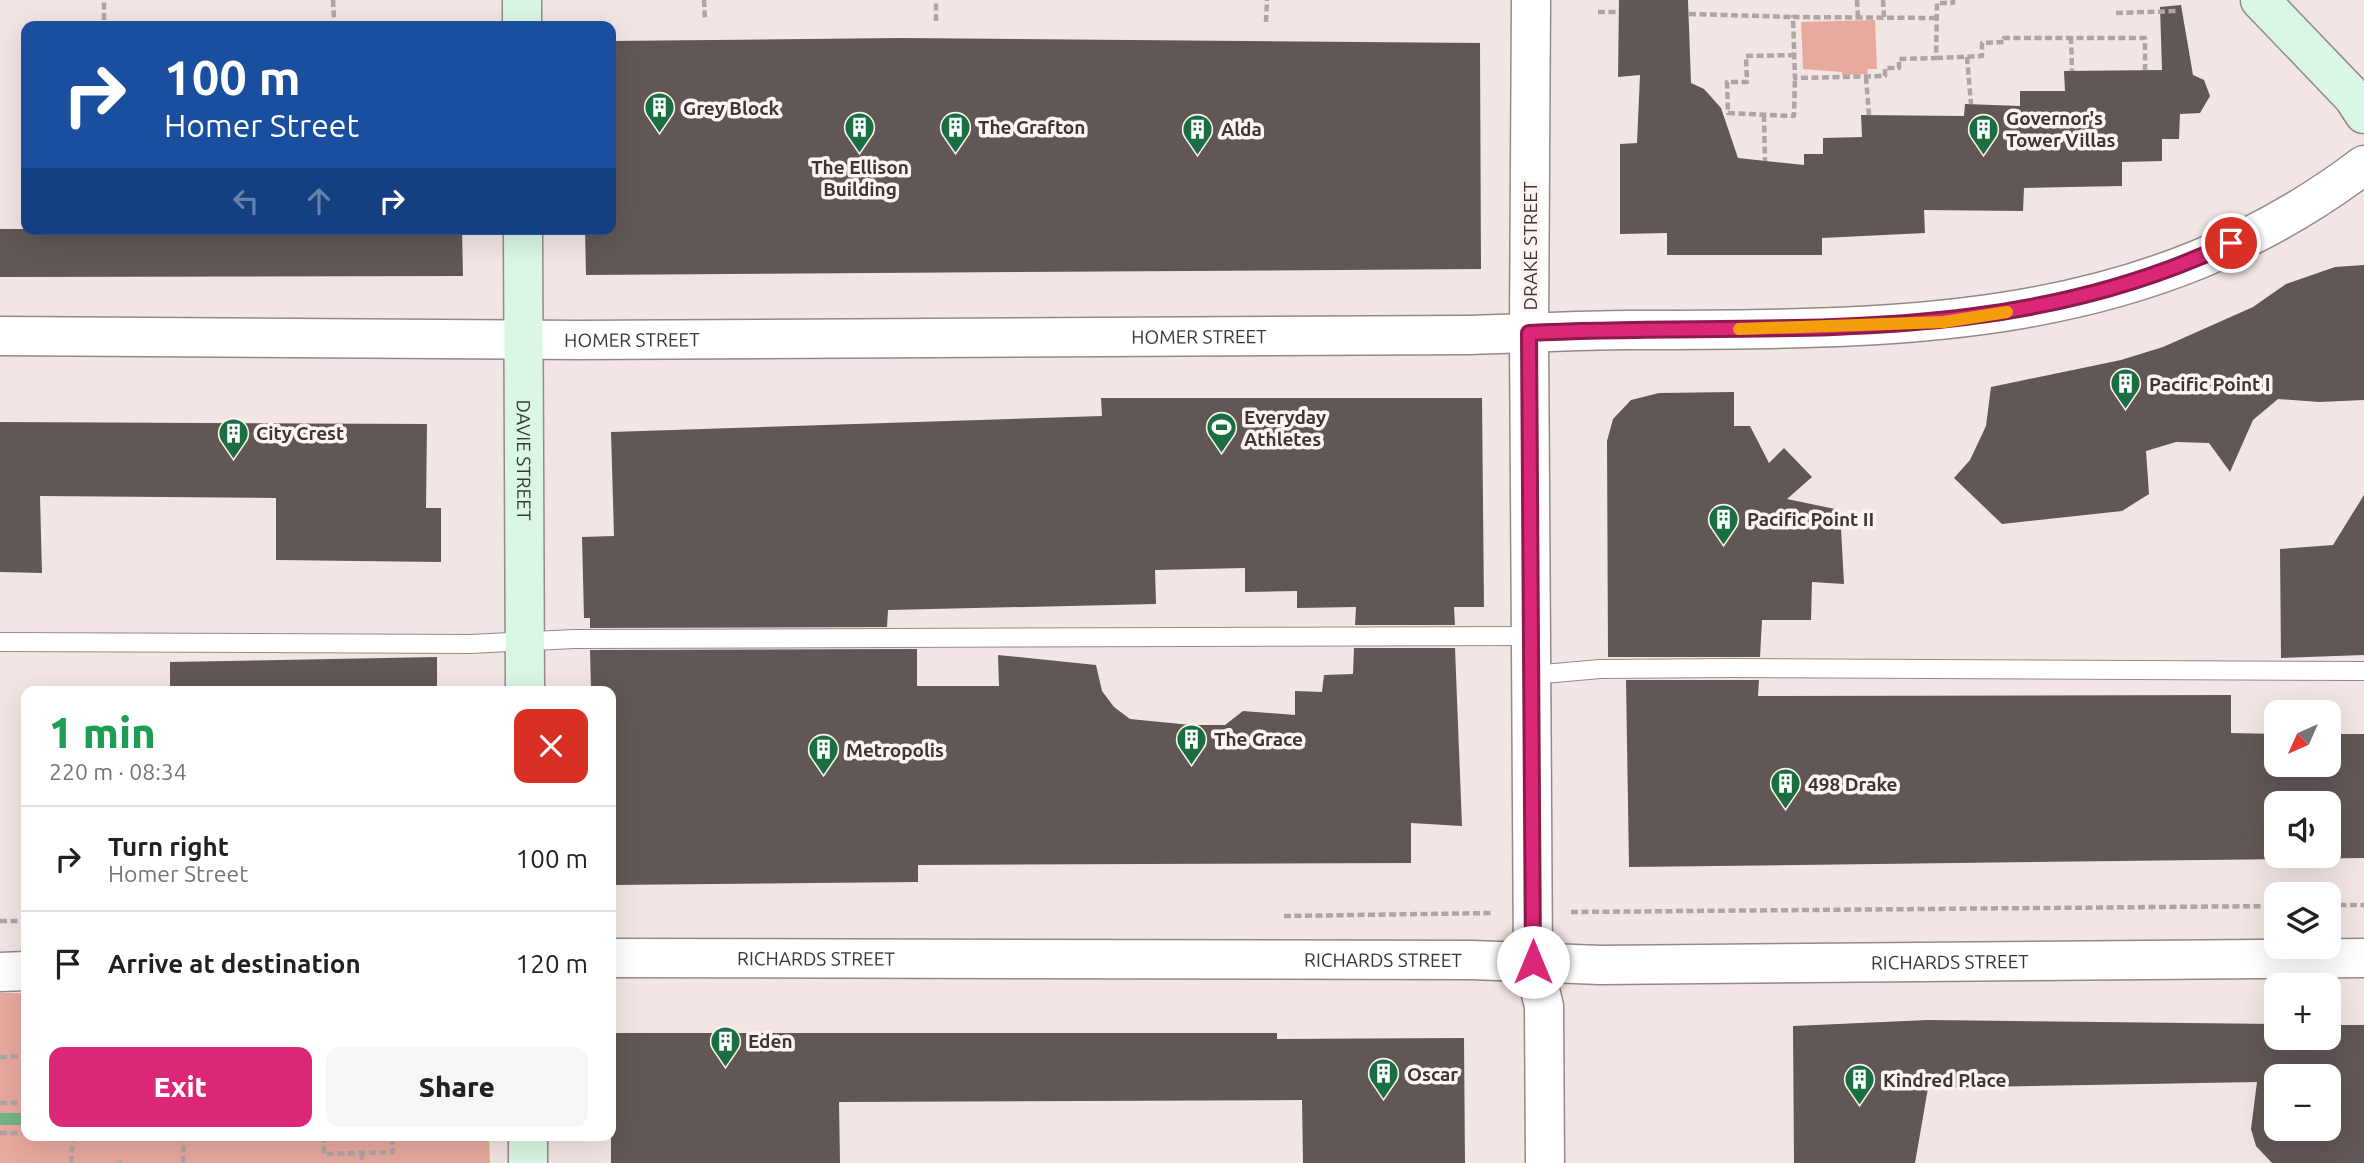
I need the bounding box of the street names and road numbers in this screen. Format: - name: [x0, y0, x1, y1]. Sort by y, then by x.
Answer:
- street label: DRAKE STREET: [1519, 181, 1541, 310]
- street label: HOMER STREET: [1131, 325, 1267, 348]
- street label: HOMER STREET: [564, 328, 700, 351]
- street label: DAVIE STREET: [513, 400, 535, 521]
- street label: RICHARDS STREET: [737, 947, 895, 970]
- street label: RICHARDS STREET: [1304, 949, 1462, 971]
- street label: RICHARDS STREET: [1871, 950, 2029, 974]

